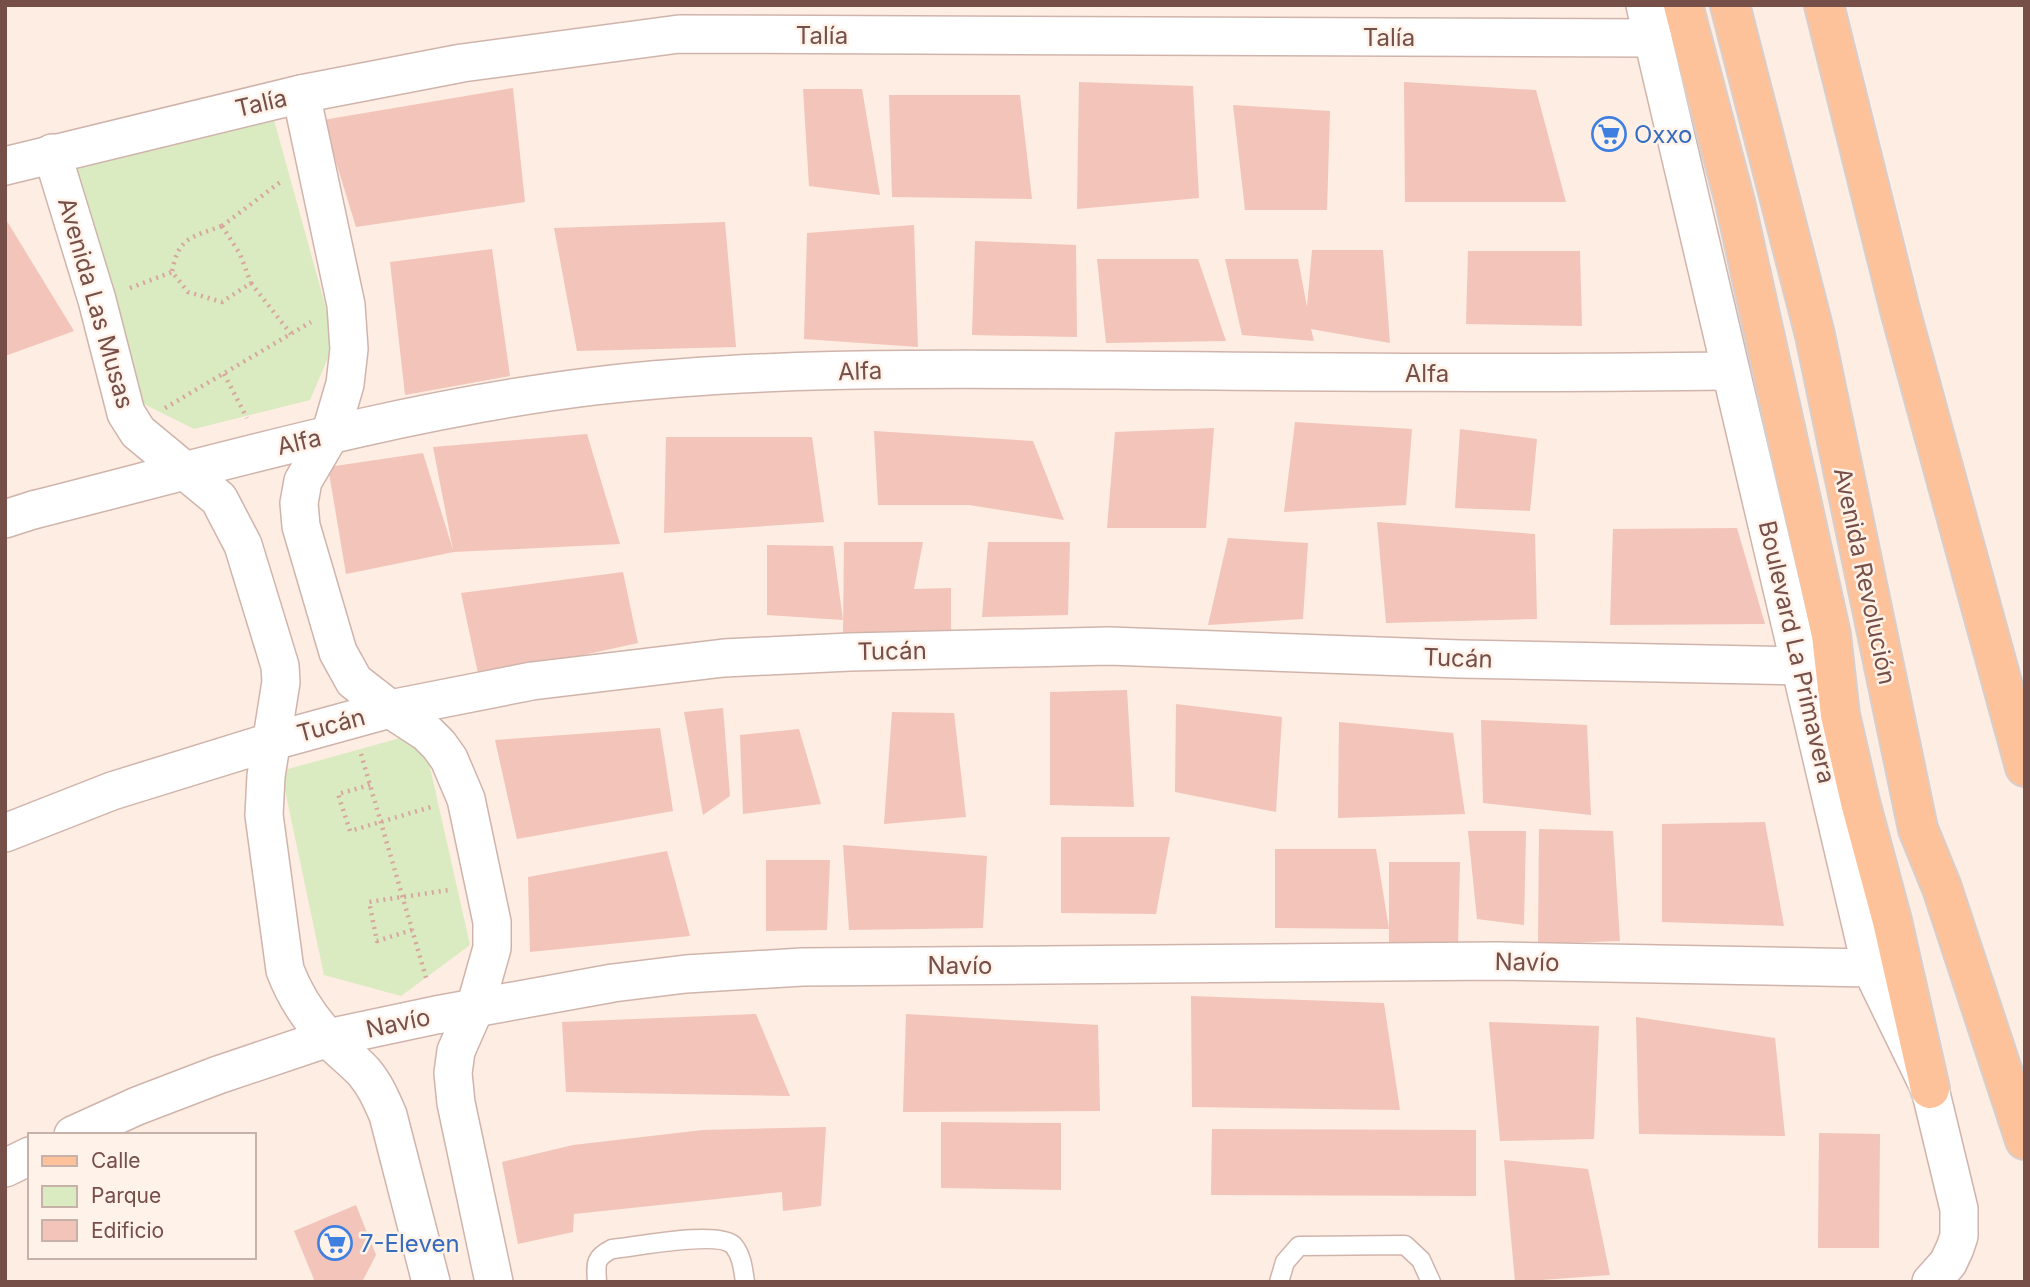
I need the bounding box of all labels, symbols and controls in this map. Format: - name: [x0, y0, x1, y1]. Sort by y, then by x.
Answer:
- street label: Talía: [796, 21, 848, 50]
- street label: Talía: [1363, 23, 1415, 52]
- street label: Talía: [232, 83, 290, 123]
- supermarket icon: Oxxo: [1590, 115, 1628, 153]
- place label: Oxxo: [1634, 120, 1692, 149]
- street label: Avenida Las Musas: [52, 194, 140, 412]
- street label: Alfa: [837, 356, 883, 386]
- street label: Alfa: [1405, 359, 1449, 388]
- street label: Alfa: [274, 423, 324, 461]
- street label: Avenida Revolución: [1828, 465, 1902, 687]
- street label: Boulevard La Primavera: [1753, 518, 1841, 786]
- street label: Tucán: [857, 636, 927, 666]
- street label: Tucán: [1423, 642, 1493, 674]
- street label: Tucán: [294, 702, 368, 748]
- street label: Navío: [1494, 947, 1560, 977]
- street label: Navío: [928, 951, 992, 980]
- street label: Navío: [363, 1002, 433, 1044]
- legend: [28, 1133, 256, 1259]
- text: Calle: [91, 1148, 141, 1173]
- text: Parque: [91, 1183, 161, 1208]
- text: Edificio: [91, 1218, 164, 1243]
- supermarket icon: 7-Eleven: [316, 1224, 354, 1262]
- place label: 7-Eleven: [360, 1229, 460, 1258]

